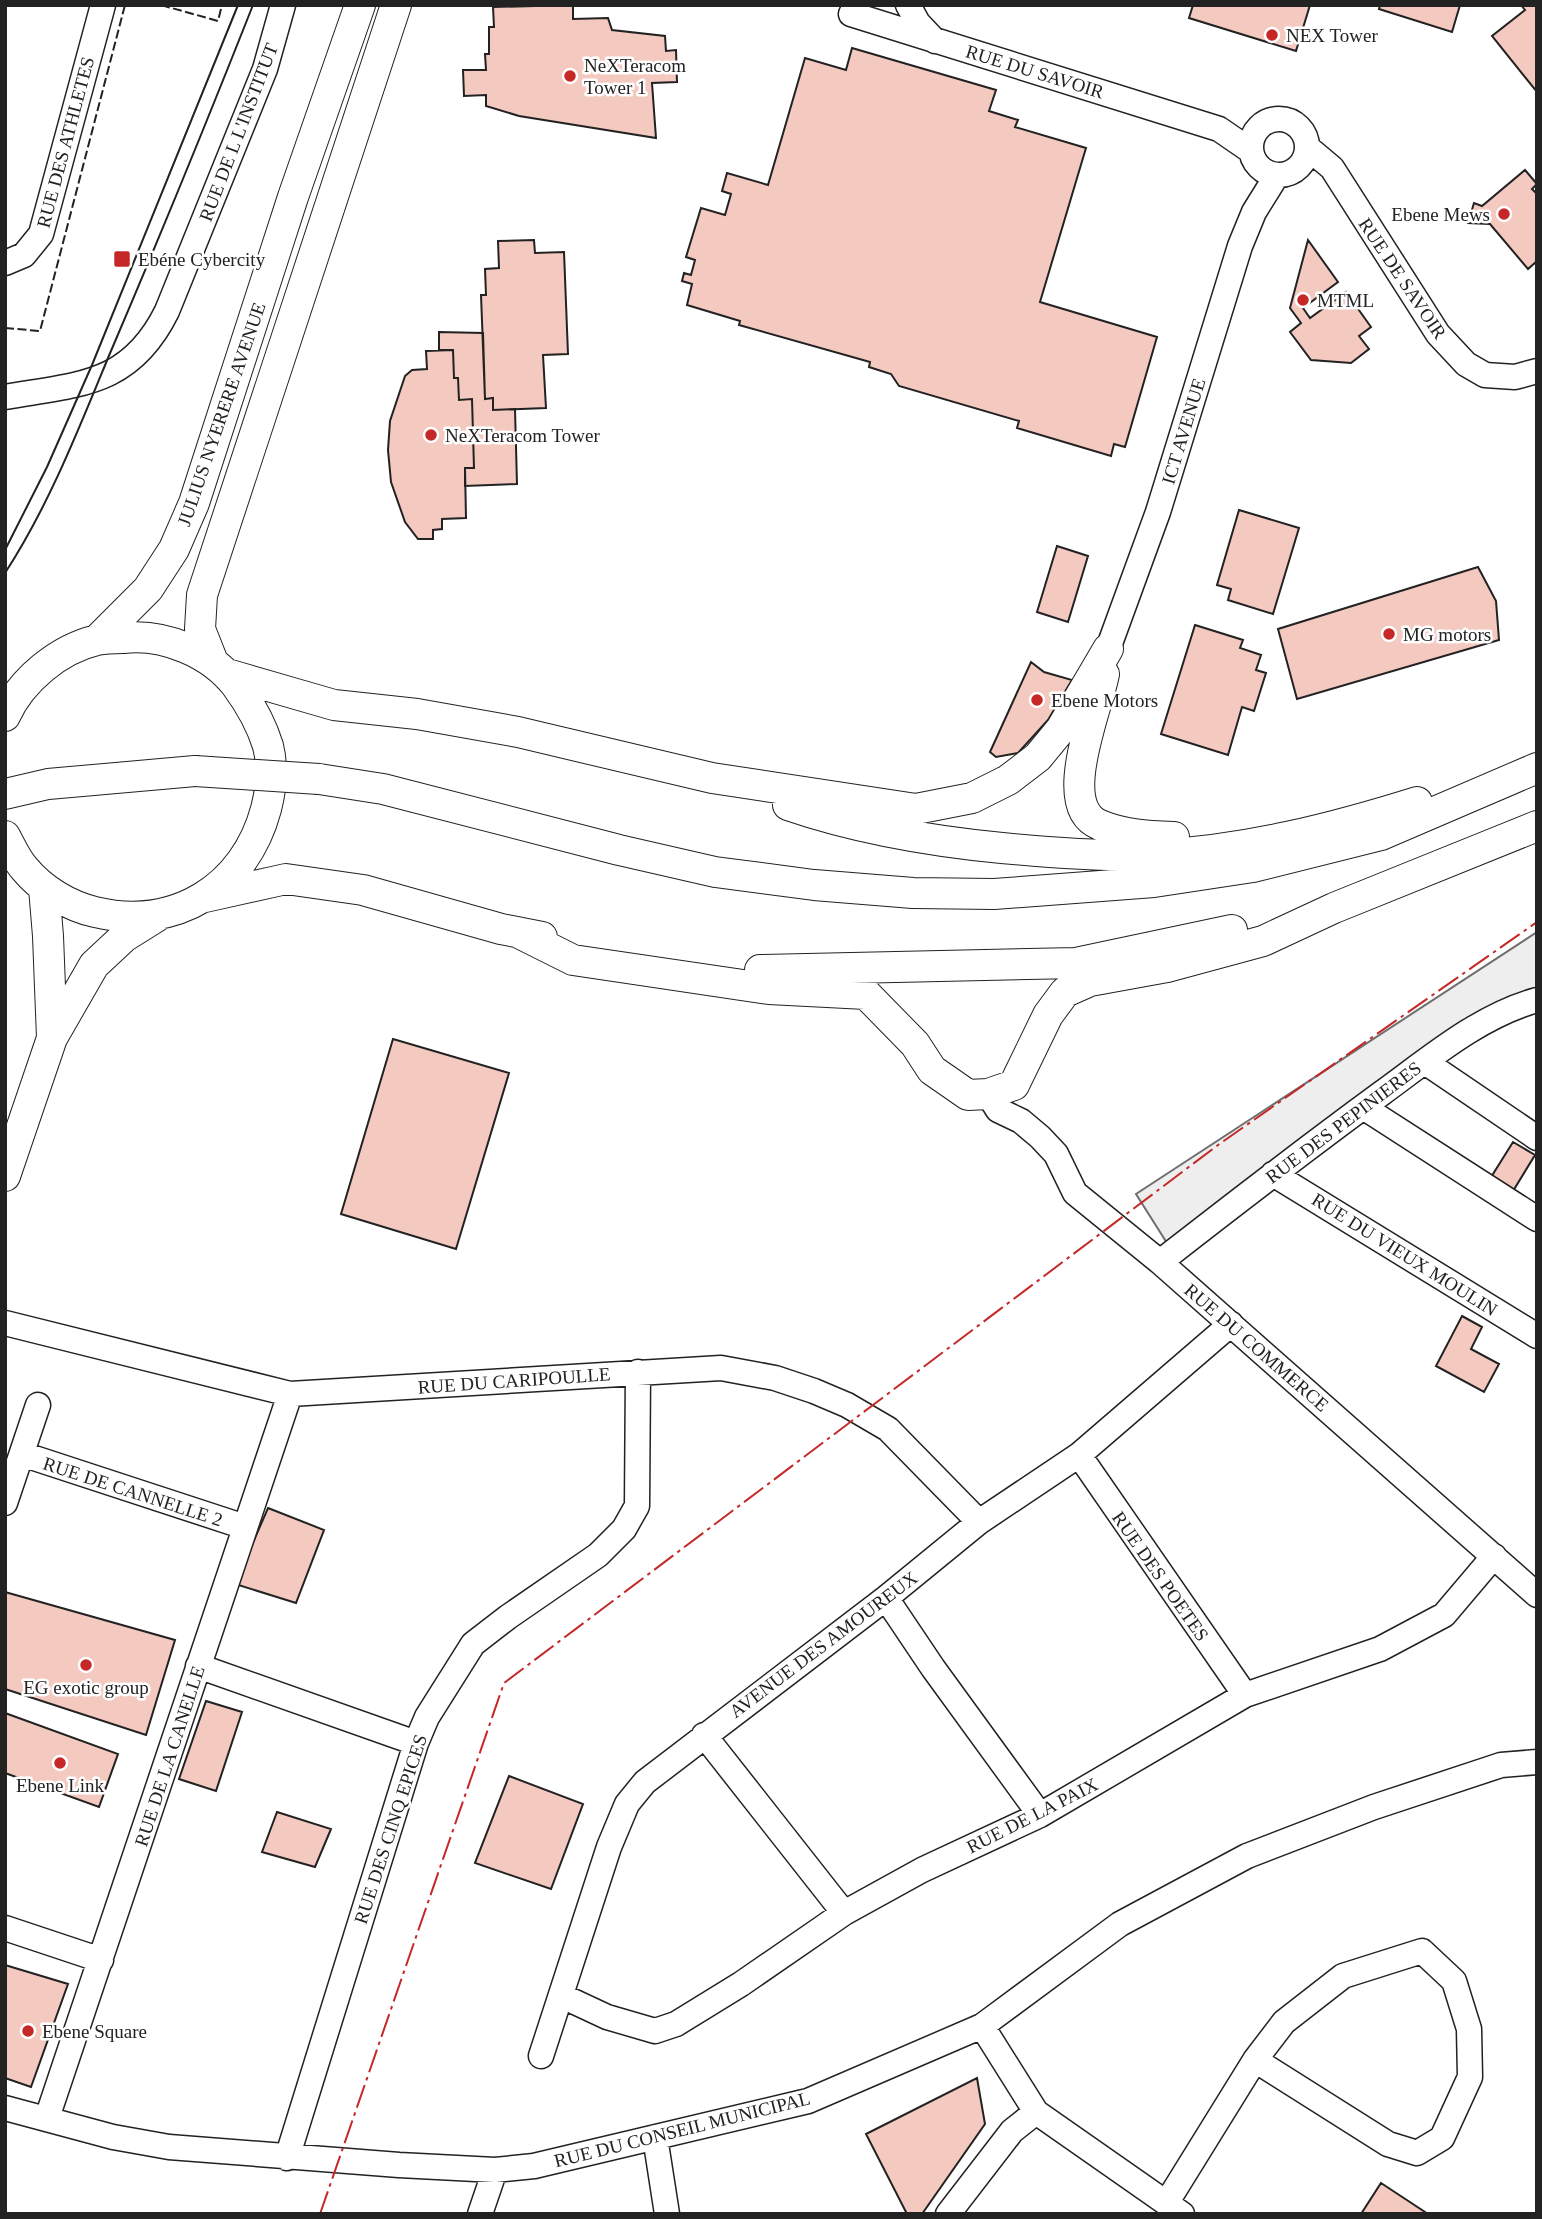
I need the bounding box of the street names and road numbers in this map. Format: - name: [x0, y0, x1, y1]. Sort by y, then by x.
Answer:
- street label: RUE DE L L'INSTITUT: [195, 40, 282, 224]
- street label: RUE DU SAVOIR: [963, 40, 1107, 103]
- street label: RUE DES ATHLETES: [33, 54, 98, 230]
- street label: RUE DE SAVOIR: [1354, 214, 1451, 343]
- street label: JULIUS NYERERE AVENUE: [173, 300, 270, 529]
- street label: ICT AVENUE: [1157, 376, 1210, 487]
- street label: RUE DES PEPINIERES: [1262, 1057, 1425, 1188]
- street label: RUE DU VIEUX MOULIN: [1308, 1189, 1501, 1320]
- street label: RUE DU COMMERCE: [1180, 1279, 1333, 1416]
- street label: RUE DU CARIPOULLE: [417, 1363, 611, 1398]
- street label: RUE DE CANNELLE 2: [41, 1453, 225, 1530]
- street label: RUE DES POETES: [1108, 1508, 1213, 1645]
- street label: AVENUE DES AMOUREUX: [725, 1567, 922, 1722]
- street label: RUE DE LA CANELLE: [130, 1663, 209, 1849]
- street label: RUE DES CINQ EPICES: [350, 1732, 431, 1927]
- street label: RUE DE LA PAIX: [963, 1773, 1102, 1858]
- street label: RUE DU CONSEIL MUNICIPAL: [552, 2087, 812, 2171]

